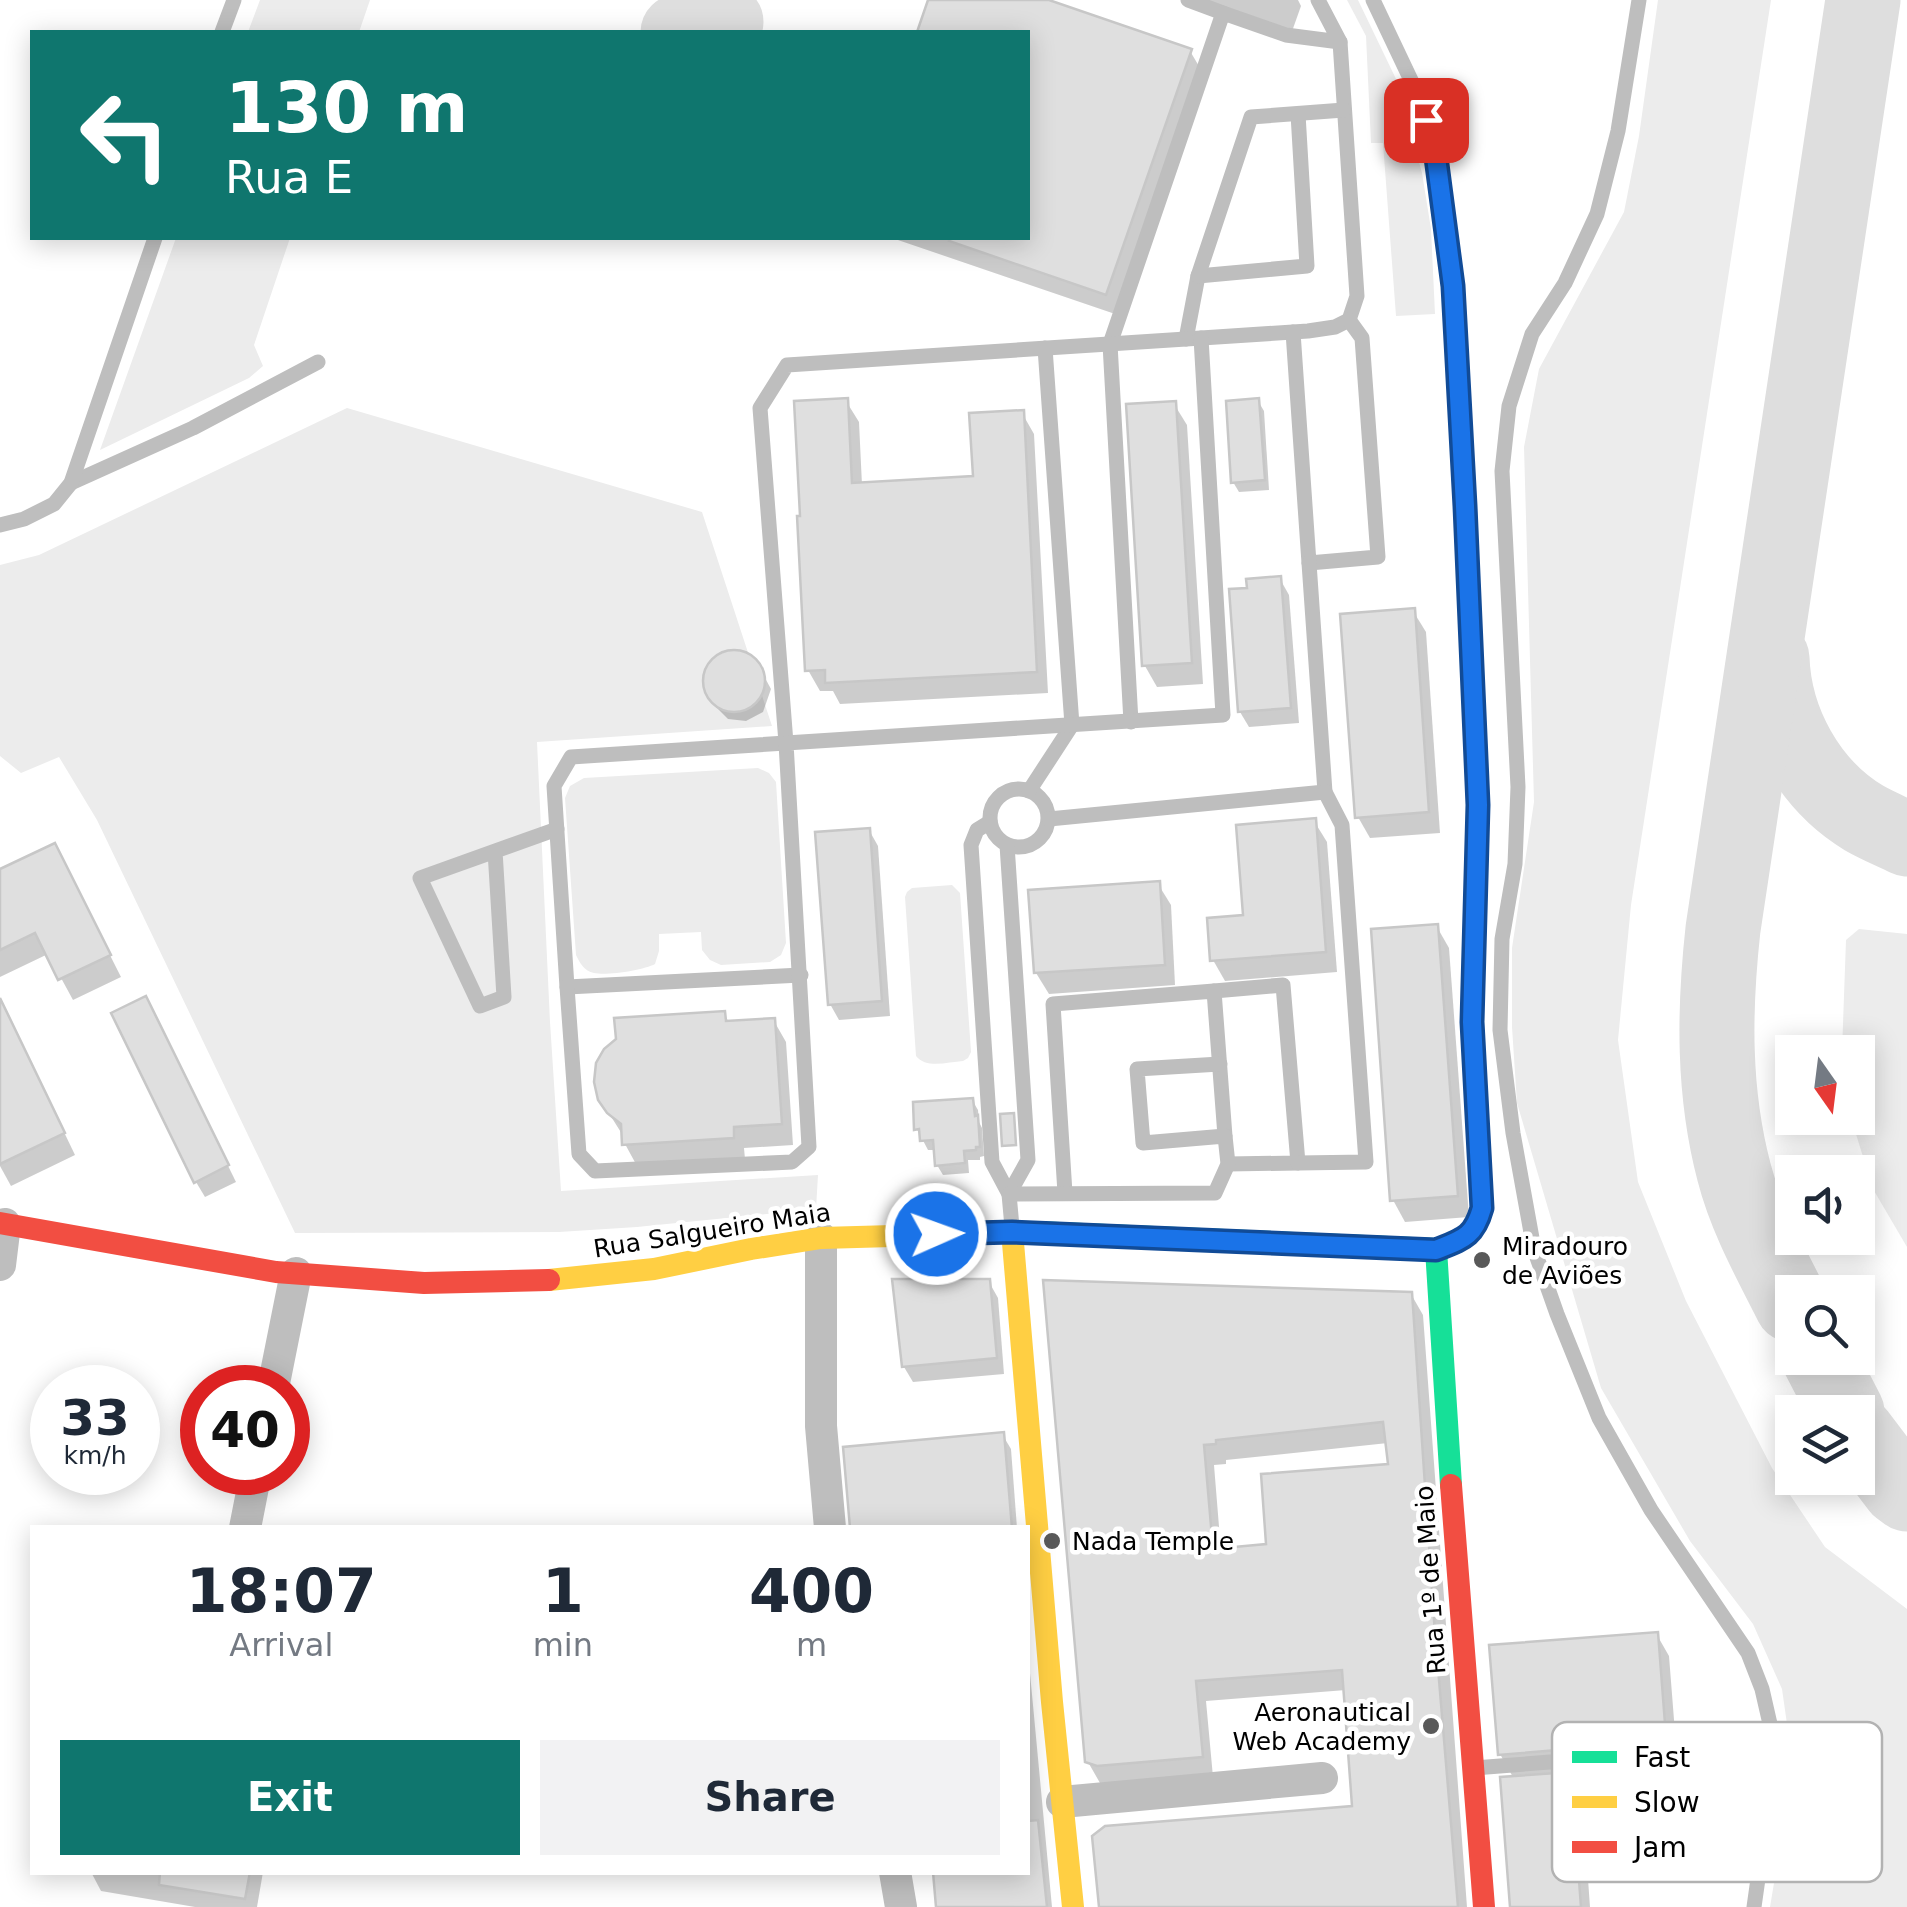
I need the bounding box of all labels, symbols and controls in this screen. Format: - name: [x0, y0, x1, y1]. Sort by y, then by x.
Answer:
- text: 130 m: [225, 67, 468, 149]
- icon: left: [60, 70, 190, 200]
- pin: [1384, 78, 1469, 163]
- icon: arrive: [1399, 93, 1454, 148]
- text: Rua E: [225, 151, 353, 204]
- north arrow: [1775, 1035, 1875, 1135]
- map controls: [1775, 1035, 1875, 1495]
- button: sound: [1775, 1155, 1875, 1255]
- position arrow: [884, 1182, 988, 1286]
- street label: Rua Salgueiro Maia: [591, 1197, 833, 1264]
- place label: Miradouro de Aviões: [1502, 1232, 1628, 1290]
- marker: Miradouro de Aviões: [1471, 1249, 1493, 1271]
- button: search: [1775, 1275, 1875, 1375]
- speed limit sign: 40: [180, 1365, 310, 1495]
- text: 33: [60, 1389, 130, 1447]
- button: layers: [1775, 1395, 1875, 1495]
- text: km/h: [63, 1441, 127, 1470]
- street label: Rua 1º de Maio: [1409, 1485, 1452, 1675]
- place label: Nada Temple: [1072, 1527, 1234, 1556]
- marker: Nada Temple: [1041, 1530, 1063, 1552]
- text: 18:07: [186, 1556, 377, 1626]
- text: 1: [542, 1556, 584, 1626]
- text: 400: [749, 1556, 874, 1626]
- text: Arrival: [229, 1626, 333, 1664]
- text: min: [533, 1626, 593, 1664]
- text: m: [796, 1626, 827, 1664]
- place label: Aeronautical Web Academy: [1232, 1698, 1411, 1756]
- marker: Aeronautical Web Academy: [1420, 1715, 1442, 1737]
- legend: [1552, 1722, 1882, 1882]
- button: Exit: [60, 1740, 520, 1855]
- button: Share: [540, 1740, 1000, 1855]
- text: Fast: [1634, 1741, 1690, 1774]
- text: Slow: [1634, 1786, 1700, 1819]
- text: Jam: [1632, 1831, 1687, 1864]

